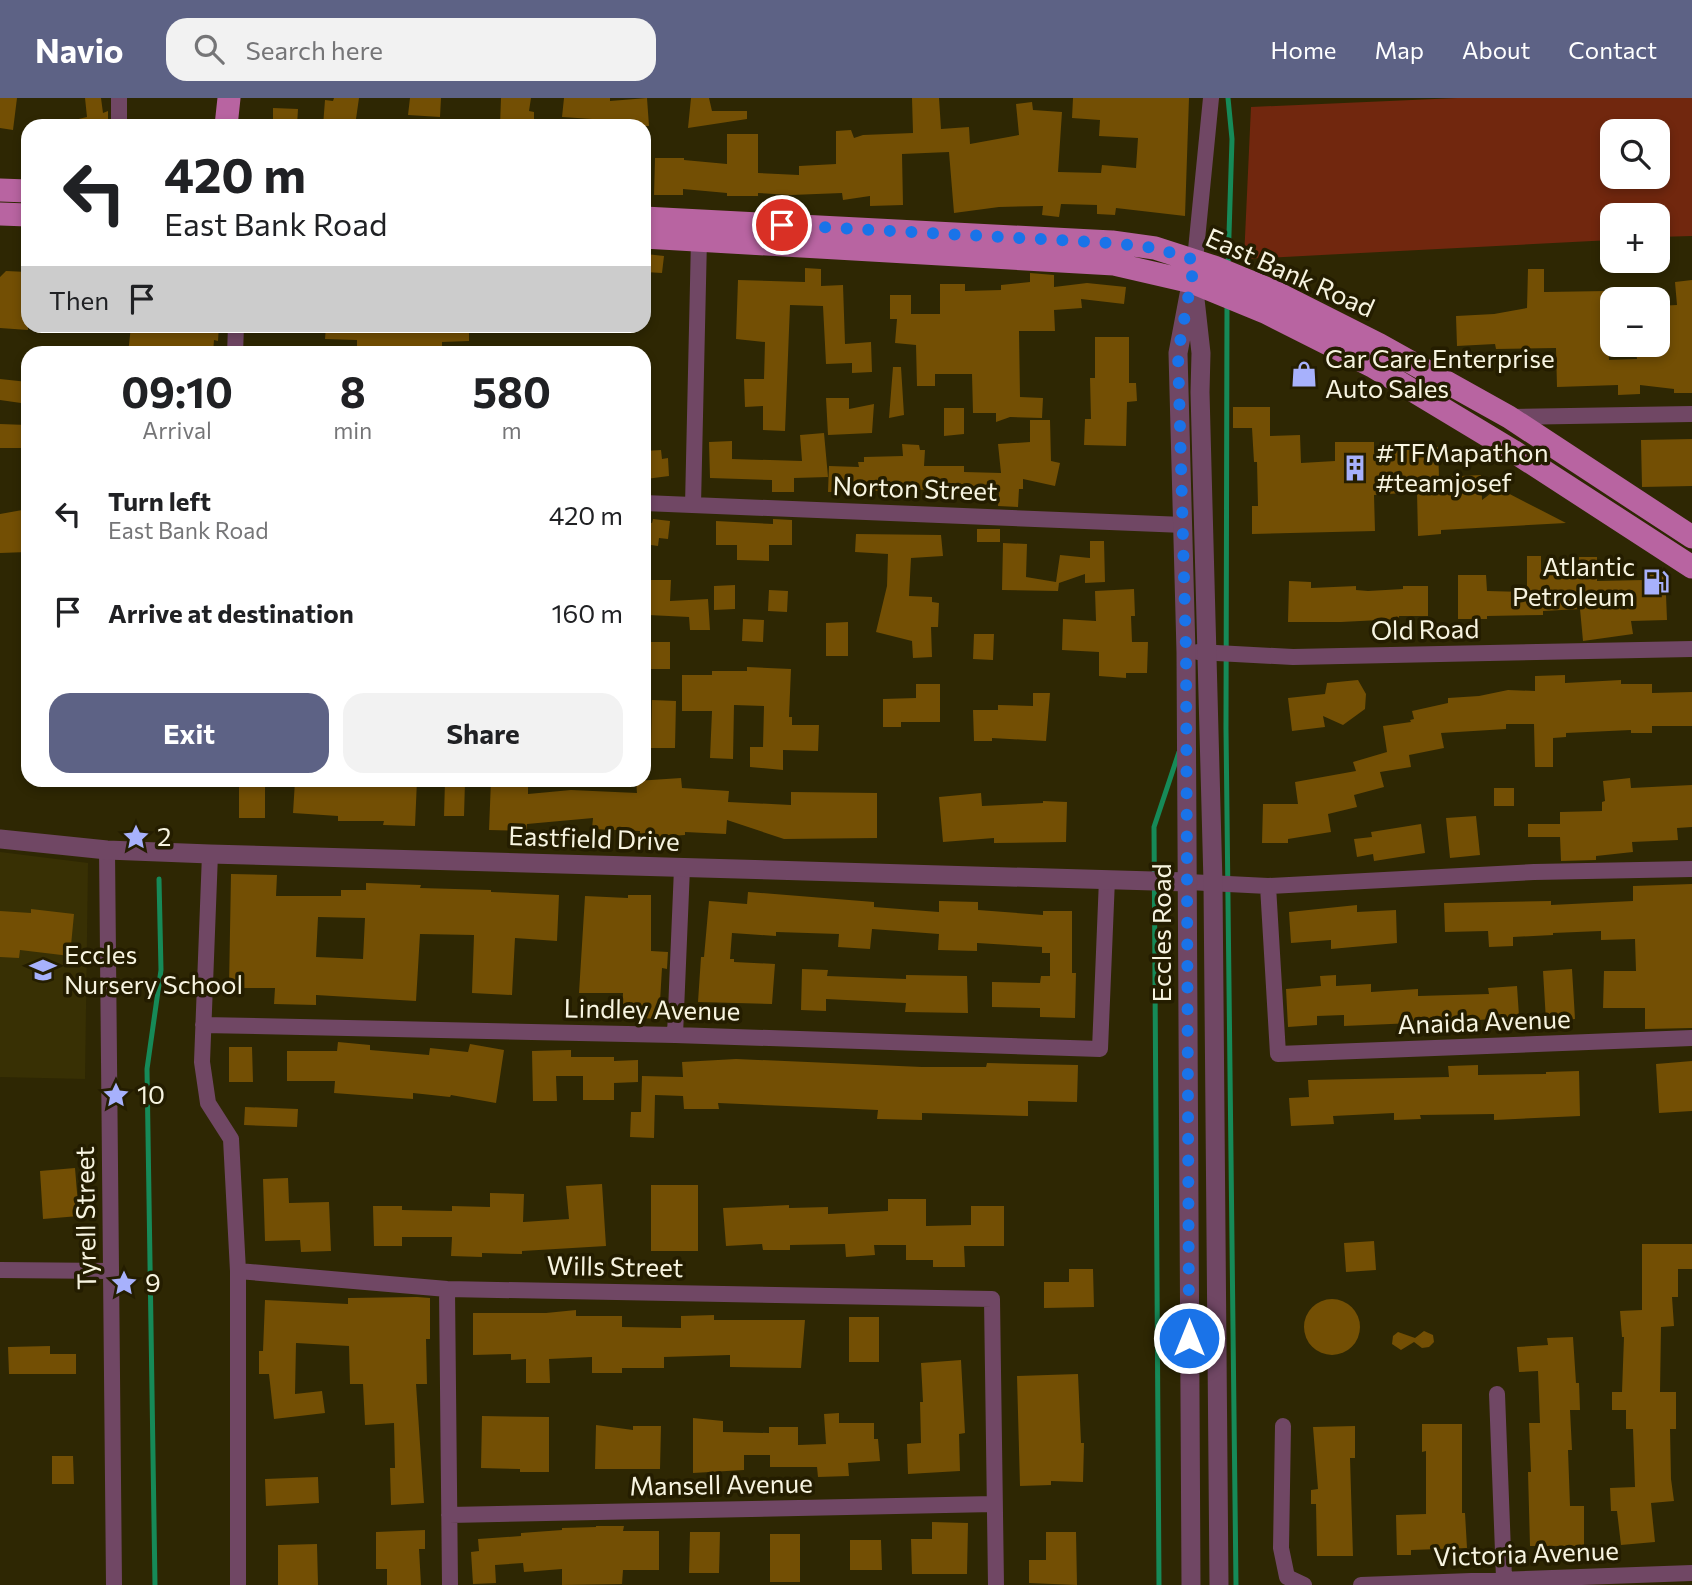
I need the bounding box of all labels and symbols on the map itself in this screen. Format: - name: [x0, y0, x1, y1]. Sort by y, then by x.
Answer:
- pin: [752, 195, 812, 255]
- street label: East Bank Road: [1201, 221, 1380, 323]
- place label: Car Care Enterprise Auto Sales: [1325, 342, 1555, 403]
- shop icon: Car Care Enterprise Auto Sales: [1289, 359, 1319, 389]
- place label: #TFMapathon #teamjosef: [1376, 436, 1549, 497]
- building icon: #TFMapathon #teamjosef: [1340, 453, 1370, 483]
- street label: Norton Street: [832, 469, 998, 506]
- place label: Atlantic Petroleum: [1512, 550, 1635, 611]
- fuel station icon: Atlantic Petroleum: [1641, 567, 1671, 597]
- street label: Old Road: [1370, 612, 1480, 645]
- street label: Eastfield Drive: [508, 819, 680, 856]
- place label: 2: [157, 820, 171, 851]
- place icon: 2: [121, 822, 151, 852]
- street label: Eccles Road: [1145, 864, 1176, 1003]
- place label: Eccles Nursery School: [64, 938, 243, 999]
- school or university icon: Eccles Nursery School: [28, 955, 58, 985]
- street label: Lindley Avenue: [563, 991, 741, 1026]
- street label: Anaida Avenue: [1397, 1002, 1571, 1039]
- place label: 10: [137, 1078, 165, 1109]
- place icon: 10: [101, 1080, 131, 1110]
- street label: Tyrell Street: [68, 1146, 101, 1290]
- street label: Wills Street: [546, 1249, 684, 1282]
- place label: 9: [145, 1266, 161, 1297]
- place icon: 9: [109, 1268, 139, 1298]
- position arrow: [1152, 1301, 1226, 1375]
- street label: Mansell Avenue: [629, 1466, 813, 1501]
- street label: Victoria Avenue: [1433, 1534, 1619, 1571]

